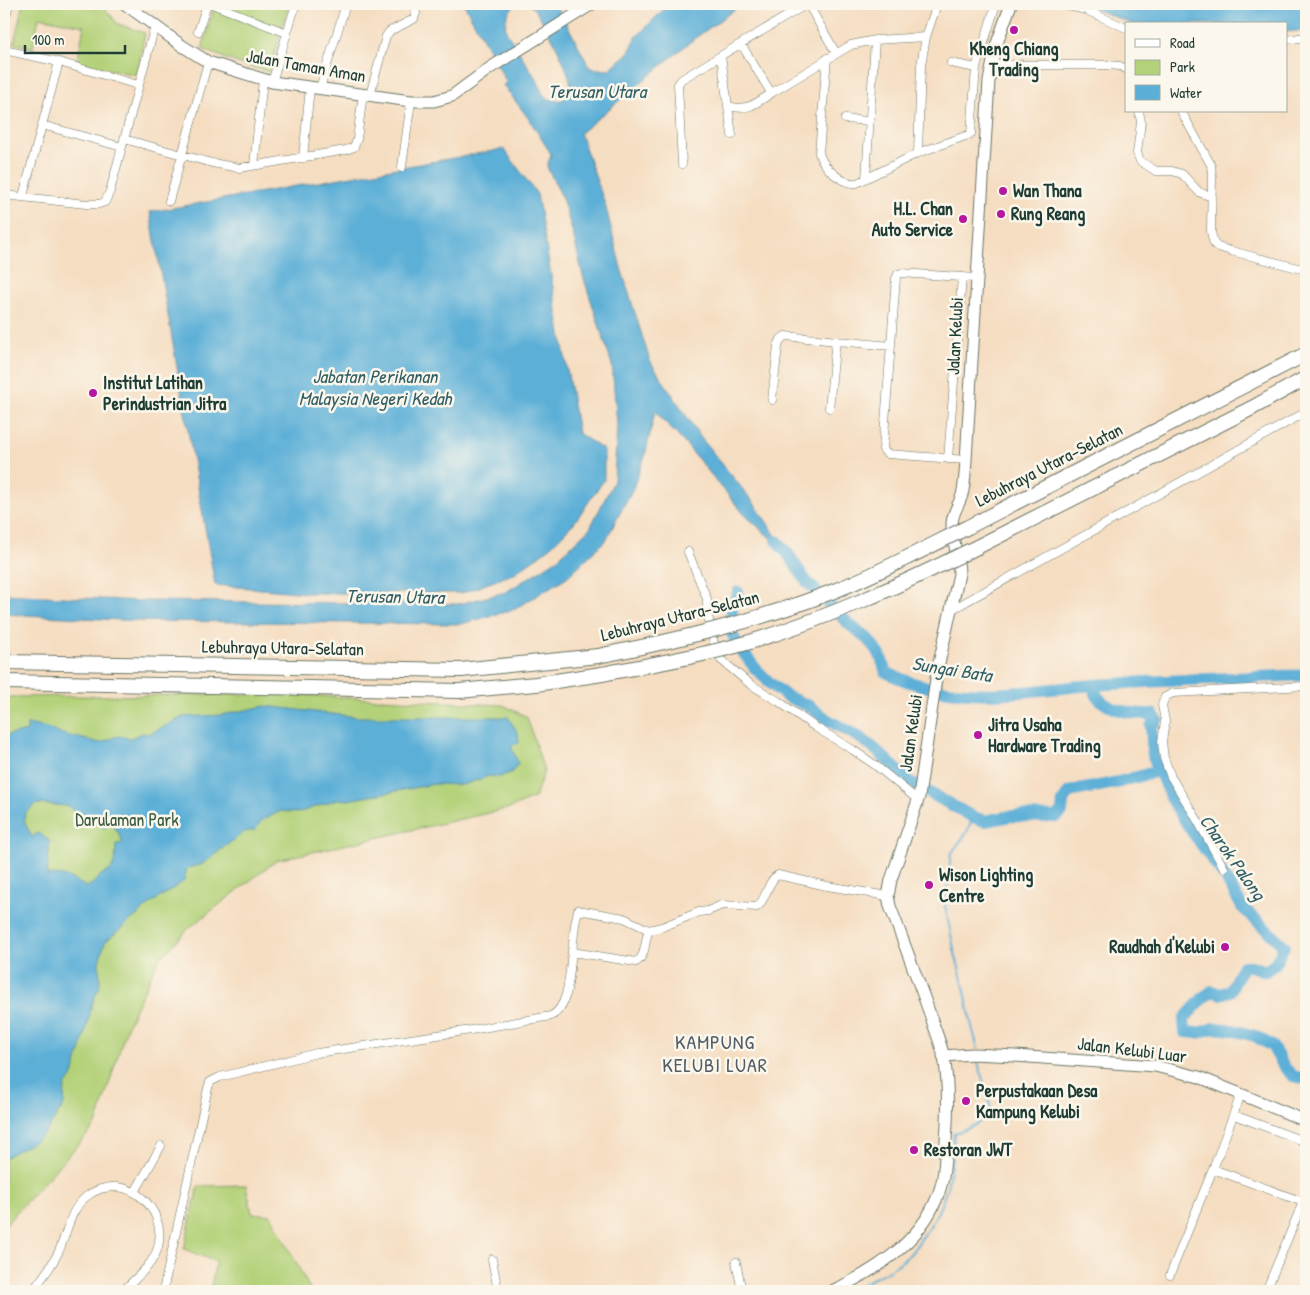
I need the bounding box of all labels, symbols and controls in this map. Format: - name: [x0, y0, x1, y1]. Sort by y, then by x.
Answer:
- scale bar: [25, 22, 125, 54]
- legend: [1125, 22, 1288, 112]
- marker: Kheng Chiang Trading: [1008, 24, 1020, 36]
- text: 100 m: [32, 29, 65, 50]
- text: Road: [1170, 32, 1195, 53]
- place label: Kheng Chiang Trading: [969, 36, 1059, 83]
- street label: Jalan Taman Aman: [244, 43, 368, 88]
- text: Park: [1170, 56, 1195, 77]
- water label: Terusan Utara: [548, 78, 649, 104]
- text: Water: [1170, 82, 1202, 103]
- place label: Wan Thana: [1013, 178, 1083, 203]
- marker: Wan Thana: [997, 185, 1009, 197]
- place label: H.L. Chan Auto Service: [872, 196, 954, 242]
- place label: Rung Reang: [1011, 201, 1085, 227]
- marker: Rung Reang: [995, 208, 1007, 220]
- marker: H.L. Chan Auto Service: [957, 213, 969, 225]
- street label: Jalan Kelubi: [940, 296, 969, 376]
- water label: Jabatan Perikanan Malaysia Negeri Kedah: [299, 363, 453, 411]
- place label: Institut Latihan Perindustrian Jitra: [103, 370, 227, 416]
- marker: Institut Latihan Perindustrian Jitra: [87, 387, 99, 399]
- street label: Lebuhraya Utara–Selatan: [971, 417, 1127, 513]
- water label: Terusan Utara: [346, 582, 447, 610]
- street label: Lebuhraya Utara–Selatan: [598, 584, 762, 647]
- street label: Lebuhraya Utara–Selatan: [202, 634, 364, 661]
- water label: Sungai Bata: [910, 650, 996, 689]
- street label: Jalan Kelubi: [893, 693, 928, 773]
- place label: Jitra Usaha Hardware Trading: [988, 712, 1101, 759]
- marker: Jitra Usaha Hardware Trading: [972, 729, 984, 741]
- park label: Darulaman Park: [75, 807, 179, 832]
- water label: Charok Palong: [1194, 809, 1273, 906]
- place label: Wison Lighting Centre: [939, 862, 1033, 908]
- marker: Wison Lighting Centre: [923, 879, 935, 891]
- place label: Raudhah d'Kelubi: [1109, 934, 1215, 959]
- marker: Raudhah d'Kelubi: [1219, 941, 1231, 953]
- district label: KAMPUNG KELUBI LUAR: [662, 1028, 768, 1078]
- street label: Jalan Kelubi Luar: [1076, 1030, 1188, 1069]
- place label: Perpustakaan Desa Kampung Kelubi: [976, 1078, 1098, 1125]
- marker: Perpustakaan Desa Kampung Kelubi: [960, 1095, 972, 1107]
- place label: Restoran JWT: [924, 1137, 1013, 1162]
- marker: Restoran JWT: [908, 1144, 920, 1156]

